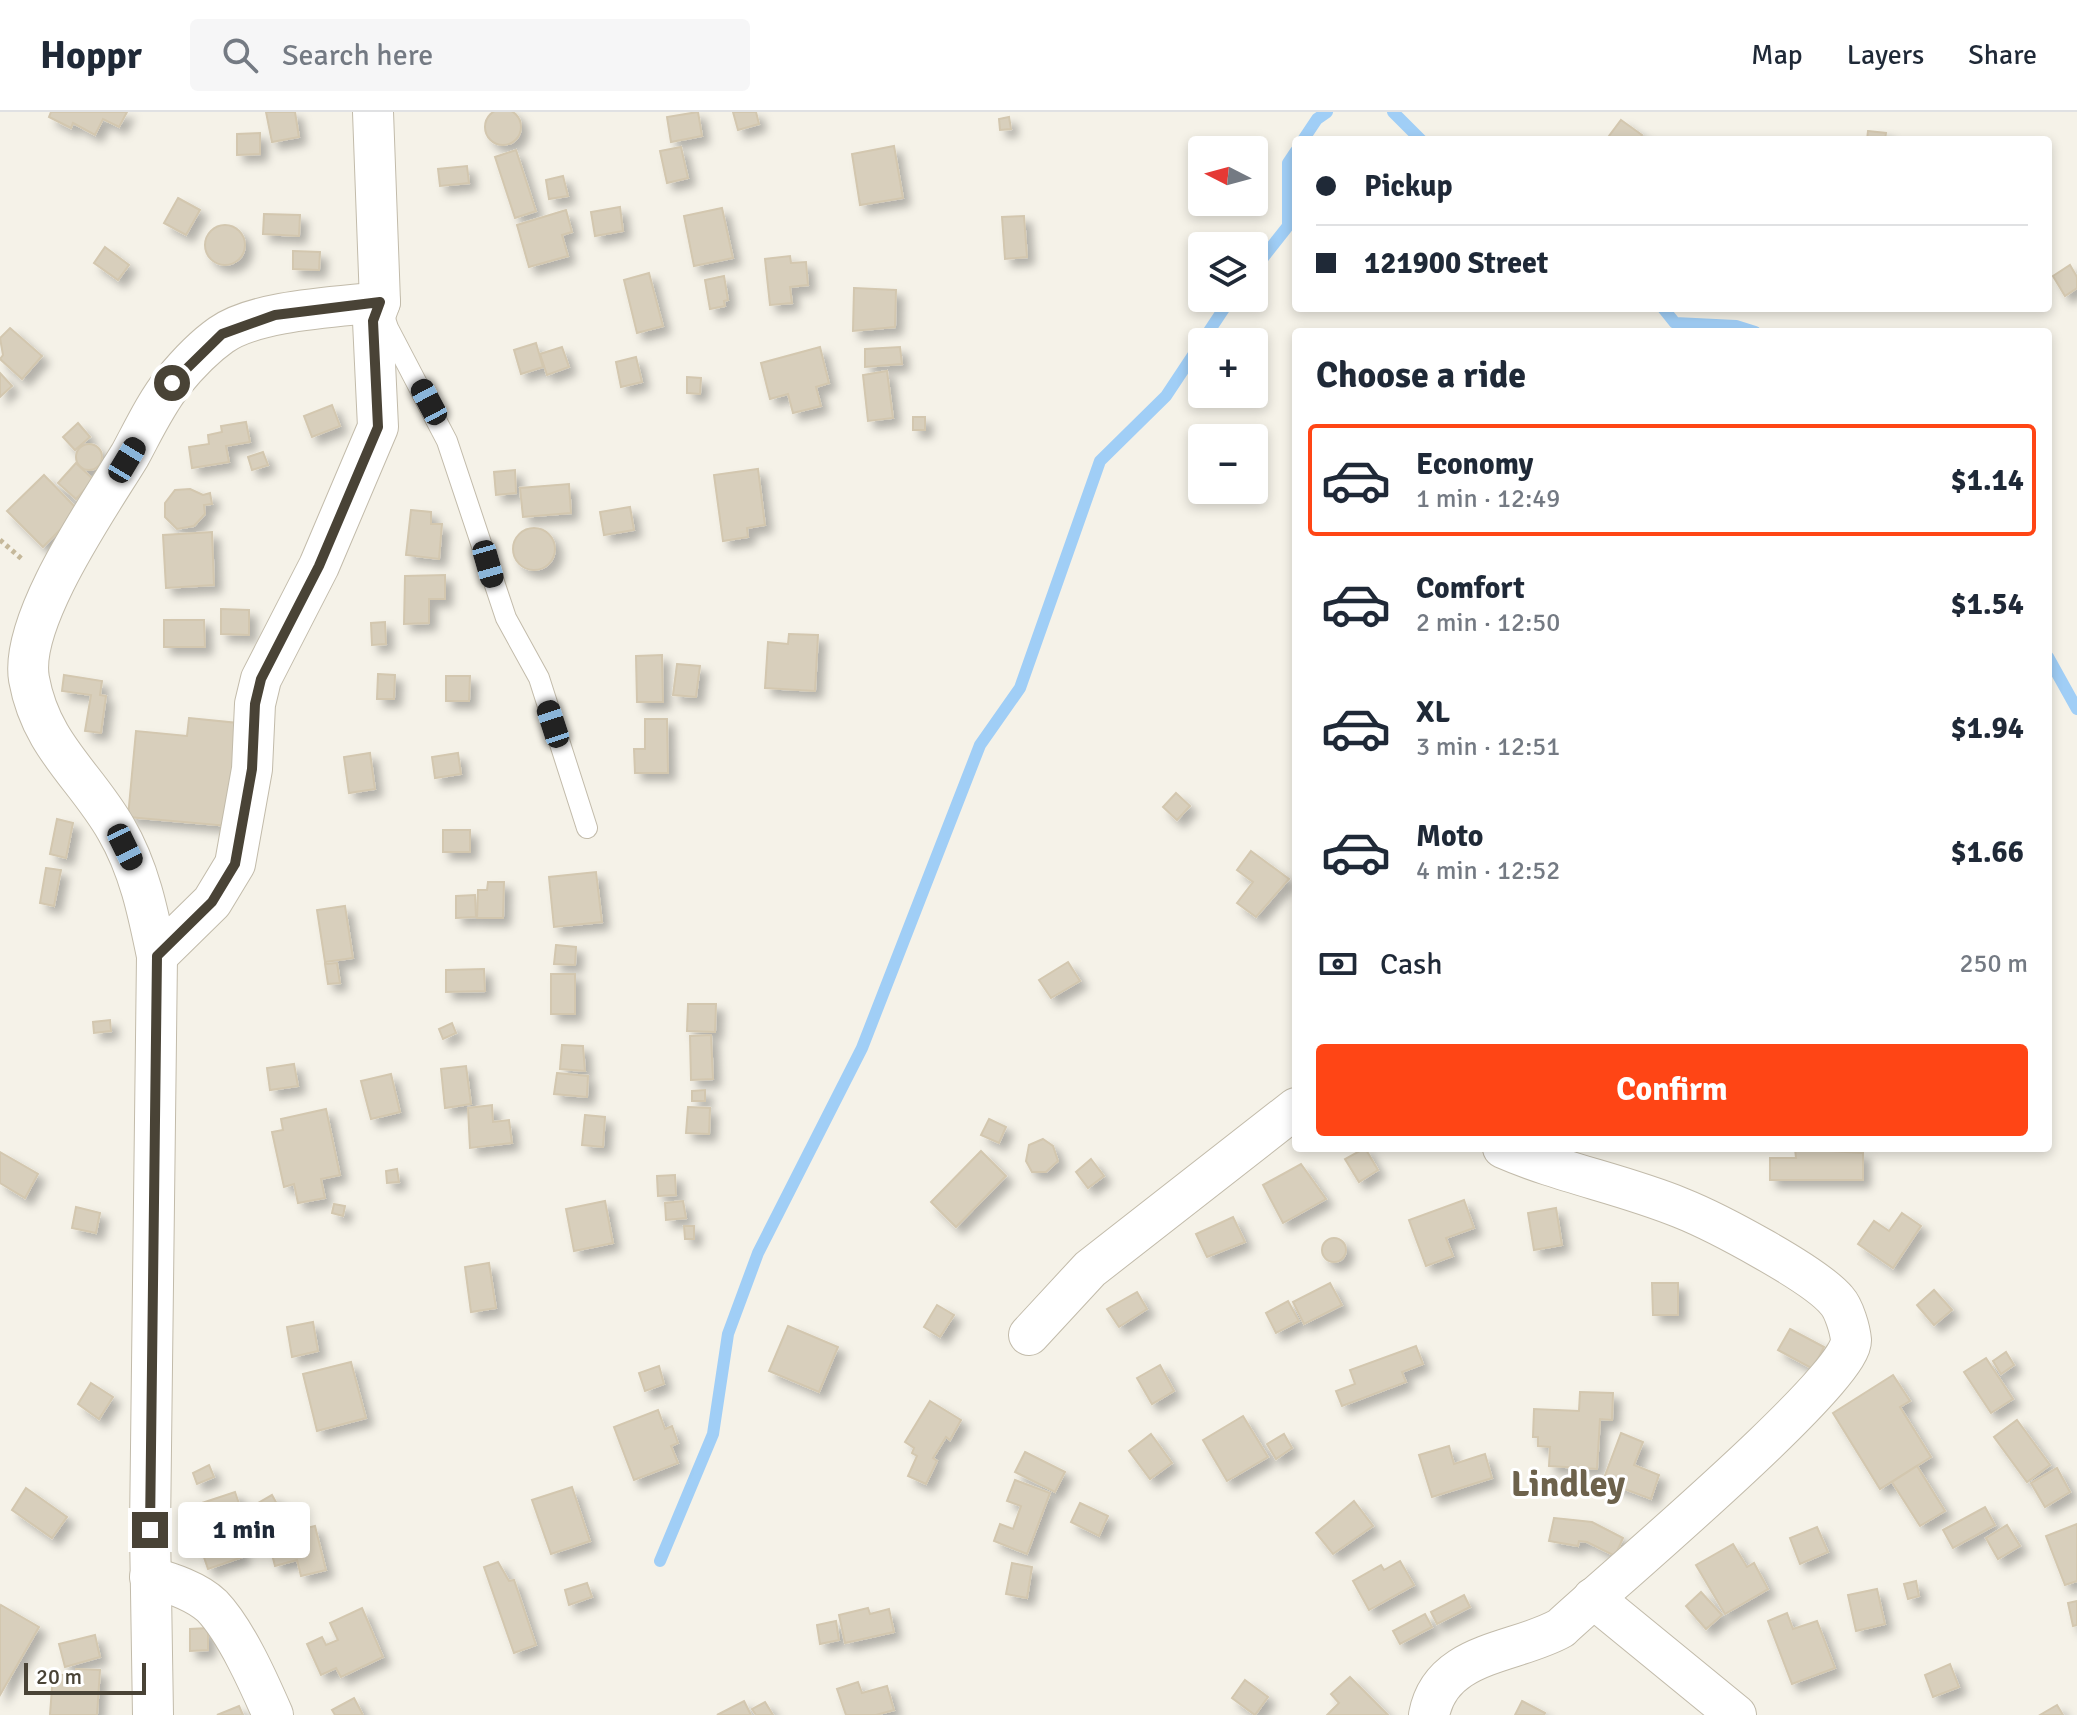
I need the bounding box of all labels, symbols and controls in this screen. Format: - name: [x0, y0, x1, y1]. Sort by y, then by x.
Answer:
- search box: [190, 19, 750, 91]
- text: Hoppr: [40, 32, 142, 79]
- icon: search: [218, 33, 262, 77]
- text: Search here: [282, 37, 433, 74]
- text: Map: [1751, 38, 1803, 72]
- text: Layers: [1847, 38, 1924, 72]
- text: Share: [1968, 38, 2037, 72]
- north arrow: [1188, 136, 1268, 216]
- map controls: [1188, 136, 1268, 504]
- text: Pickup: [1364, 168, 1453, 205]
- button: layers: [1188, 232, 1268, 312]
- text: 121900 Street: [1364, 245, 1548, 282]
- button: +: [1188, 328, 1268, 408]
- text: Choose a ride: [1316, 353, 1526, 398]
- route start: [154, 365, 190, 401]
- car: [407, 375, 451, 429]
- button: −: [1188, 424, 1268, 504]
- car: [104, 433, 150, 487]
- icon: car: [1320, 444, 1392, 516]
- text: Economy: [1416, 446, 1533, 483]
- text: $1.14: [1951, 462, 2024, 499]
- text: 1 min · 12:49: [1416, 483, 1560, 515]
- car: [470, 538, 506, 590]
- icon: car: [1320, 568, 1392, 640]
- text: Comfort: [1416, 570, 1525, 607]
- text: $1.54: [1951, 586, 2024, 623]
- text: 2 min · 12:50: [1416, 607, 1560, 639]
- icon: car: [1320, 692, 1392, 764]
- text: XL: [1416, 694, 1450, 731]
- car: [534, 697, 572, 751]
- text: $1.94: [1951, 710, 2024, 747]
- text: 3 min · 12:51: [1416, 731, 1560, 763]
- icon: car: [1320, 816, 1392, 888]
- text: Moto: [1416, 818, 1483, 855]
- car: [104, 820, 146, 874]
- text: $1.66: [1951, 834, 2024, 871]
- text: 4 min · 12:52: [1416, 855, 1560, 887]
- icon: cash: [1316, 942, 1360, 986]
- text: Cash: [1380, 946, 1443, 983]
- text: 250 m: [1959, 948, 2028, 980]
- button: Confirm: [1316, 1044, 2028, 1136]
- district label: Lindley: [1511, 1462, 1625, 1507]
- callout: 1 min: [178, 1502, 310, 1558]
- route end: [132, 1512, 168, 1548]
- text: 1 min: [213, 1514, 275, 1546]
- scale bar: [24, 1659, 146, 1695]
- text: 20 m: [36, 1663, 82, 1690]

